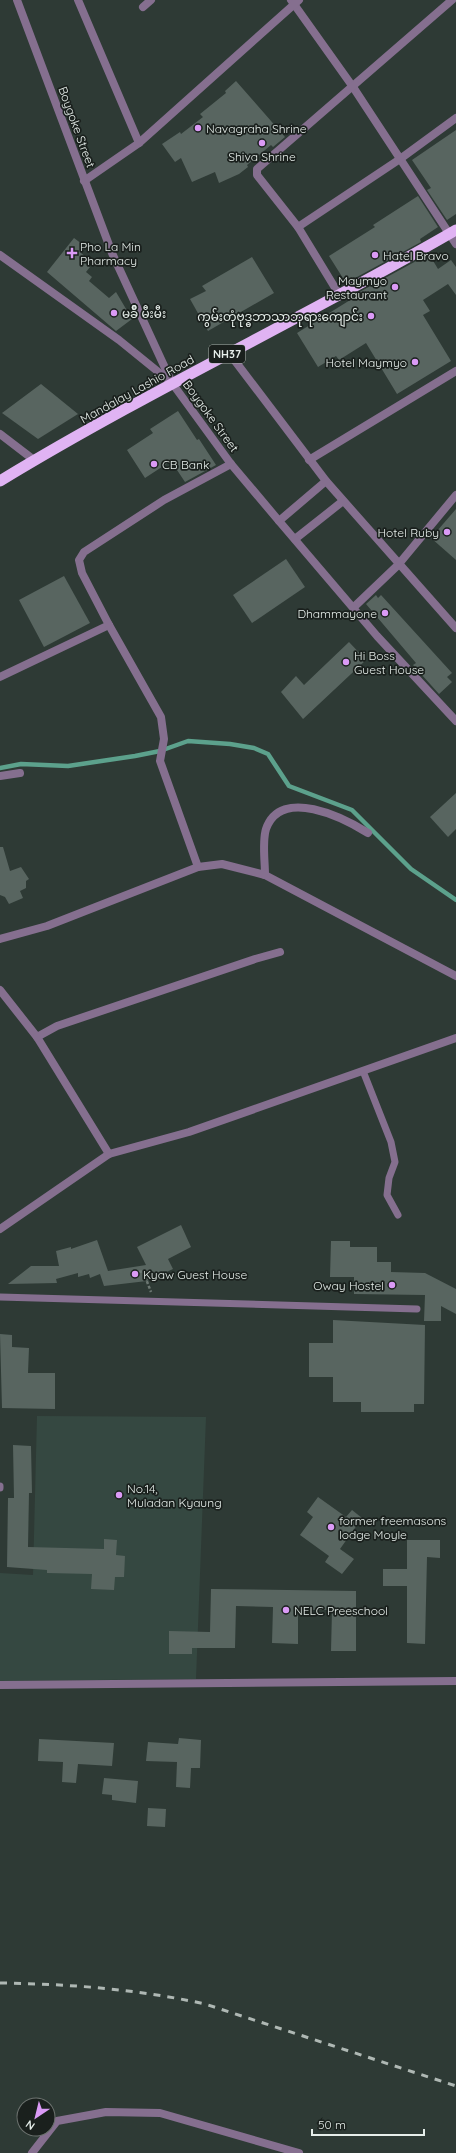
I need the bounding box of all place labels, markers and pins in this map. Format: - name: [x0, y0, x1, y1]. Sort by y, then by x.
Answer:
- place label: Navagraha Shrine: [206, 121, 307, 136]
- marker: Navagraha Shrine: [193, 123, 203, 133]
- marker: Shiva Shrine: [257, 138, 267, 148]
- place label: Shiva Shrine: [228, 149, 296, 164]
- place label: Pho La Min Pharmacy: [80, 239, 141, 268]
- marker: Pho La Min Pharmacy: [67, 248, 77, 258]
- place label: Hatel Bravo: [383, 248, 449, 263]
- marker: Hatel Bravo: [370, 250, 380, 260]
- place label: Maymyo Restaurant: [326, 273, 387, 302]
- marker: Maymyo Restaurant: [390, 282, 400, 292]
- place label: မခ်ဳိ မီးမီး: [122, 305, 166, 321]
- marker: မခ်ဳိ မီးမီး: [109, 308, 119, 318]
- place label: ကွမ်းတုံဗုဒ္ဓဘာသာဘုရားကျောင်း: [197, 308, 363, 327]
- marker: ကွမ်းတုံဗုဒ္ဓဘာသာဘုရားကျောင်း: [366, 311, 376, 321]
- place label: Hotel Maymyo: [325, 355, 407, 370]
- marker: Hotel Maymyo: [410, 357, 420, 367]
- place label: CB Bank: [162, 457, 209, 472]
- marker: CB Bank: [149, 459, 159, 469]
- place label: Hotel Ruby: [377, 525, 439, 540]
- marker: Hotel Ruby: [442, 527, 452, 537]
- place label: Dhammayone: [297, 606, 377, 621]
- marker: Dhammayone: [380, 608, 390, 618]
- place label: Hi Boss Guest House: [354, 648, 424, 677]
- marker: Hi Boss Guest House: [341, 657, 351, 667]
- place label: Kyaw Guest House: [143, 1267, 247, 1282]
- marker: Kyaw Guest House: [130, 1269, 140, 1279]
- place label: Oway Hostel: [313, 1278, 384, 1293]
- marker: Oway Hostel: [387, 1280, 397, 1290]
- place label: No.14, Muladan Kyaung: [127, 1481, 222, 1510]
- marker: No.14, Muladan Kyaung: [114, 1490, 124, 1500]
- place label: former freemasons lodge Moyle: [339, 1513, 447, 1542]
- marker: former freemasons lodge Moyle: [326, 1522, 336, 1532]
- place label: NELC Preeschool: [294, 1603, 388, 1618]
- marker: NELC Preeschool: [281, 1605, 291, 1615]

